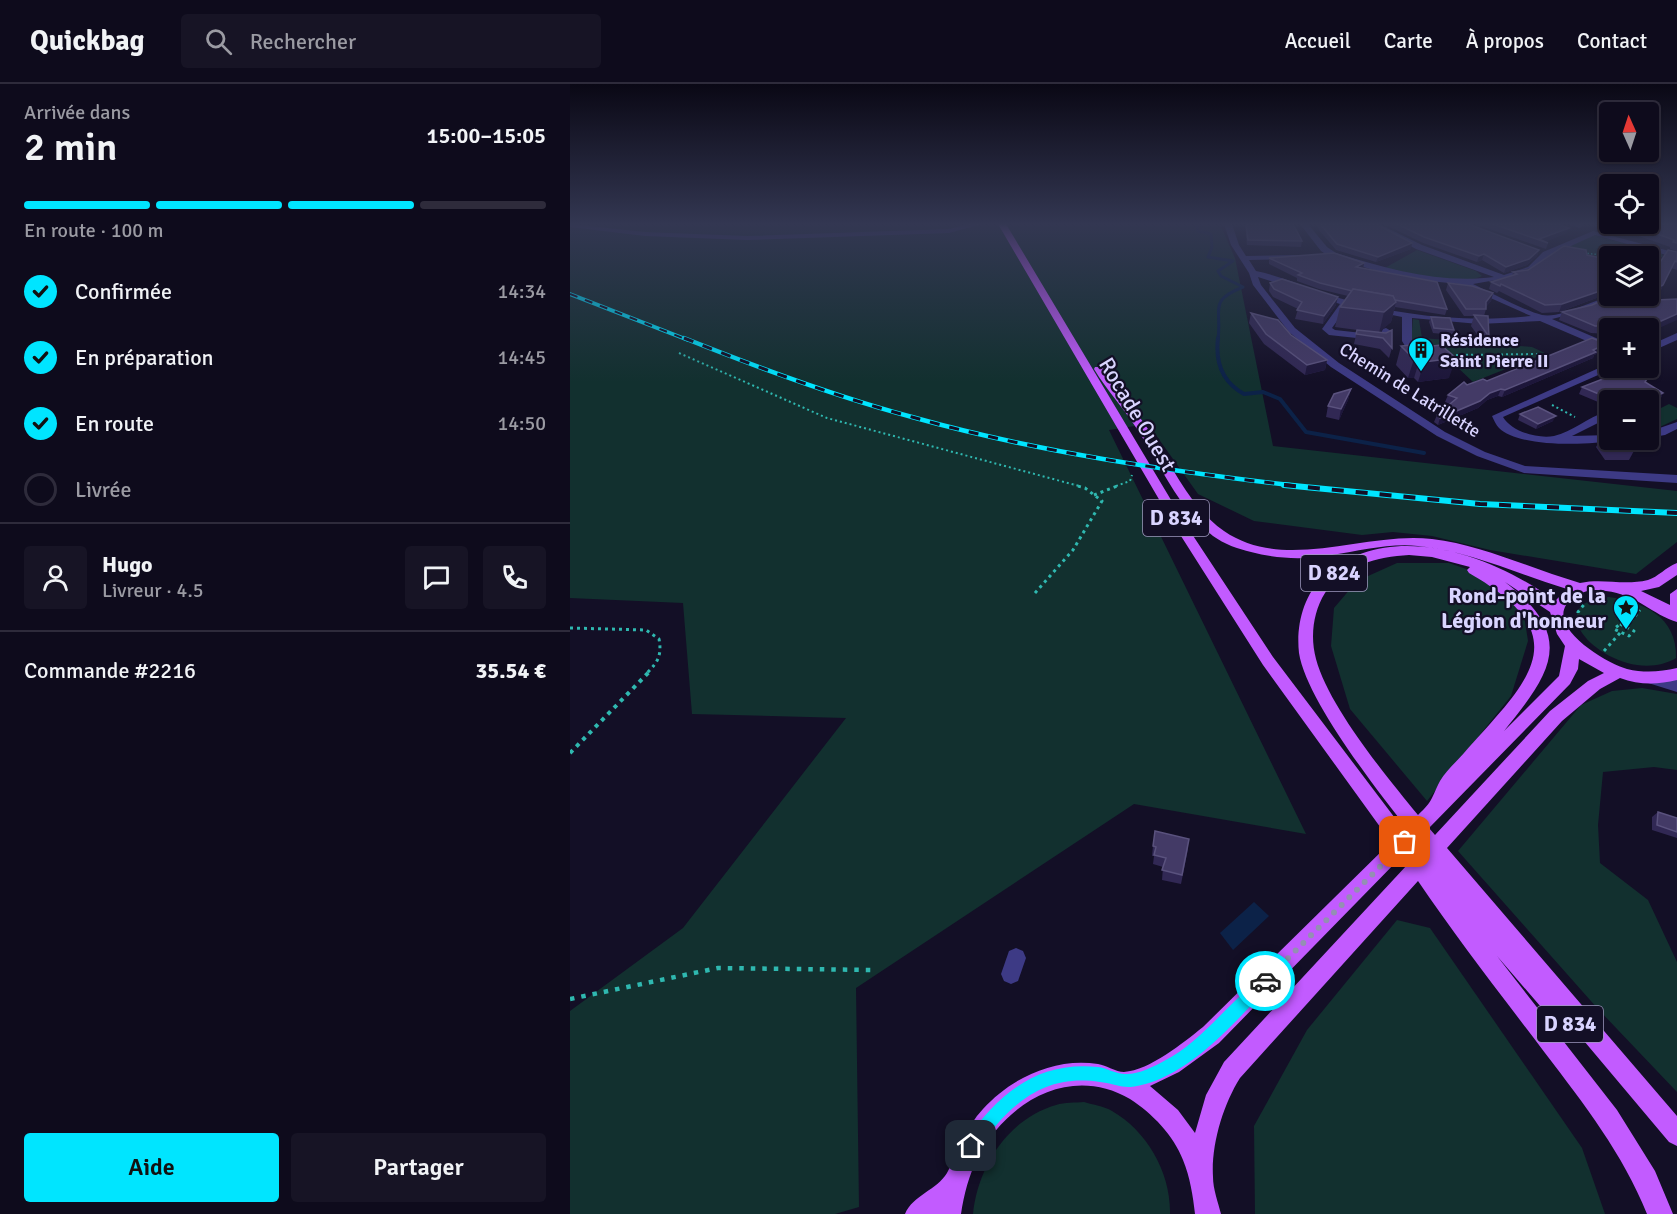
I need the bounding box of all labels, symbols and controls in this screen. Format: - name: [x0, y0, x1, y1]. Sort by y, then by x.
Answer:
- search box: [181, 14, 601, 68]
- text: Quickbag: [30, 24, 145, 58]
- icon: search: [202, 25, 235, 58]
- text: Rechercher: [250, 28, 356, 55]
- text: Accueil: [1285, 28, 1351, 54]
- text: Carte: [1384, 28, 1433, 54]
- text: À propos: [1466, 28, 1544, 54]
- text: Contact: [1577, 28, 1647, 54]
- text: Arrivée dans: [24, 100, 130, 125]
- north arrow: [1599, 102, 1659, 162]
- map controls: [1599, 102, 1659, 450]
- text: 15:00–15:05: [427, 122, 546, 149]
- text: 2 min: [24, 123, 117, 171]
- button: locate: [1599, 174, 1659, 234]
- text: En route · 100 m: [24, 218, 163, 243]
- button: layers: [1599, 246, 1659, 306]
- icon: check: [24, 275, 57, 308]
- text: Confirmée: [75, 278, 172, 305]
- text: 14:34: [497, 279, 546, 304]
- button: +: [1599, 318, 1659, 378]
- place label: Résidence Saint Pierre II: [1440, 329, 1548, 372]
- building icon: Résidence Saint Pierre II: [1406, 335, 1436, 373]
- street label: Chemin de Latrillette: [1335, 338, 1485, 442]
- icon: check: [24, 341, 57, 374]
- text: En préparation: [75, 344, 214, 371]
- text: 14:45: [497, 345, 546, 370]
- street label: Rocade Ouest: [1093, 352, 1182, 476]
- button: −: [1599, 390, 1659, 450]
- icon: check: [24, 407, 57, 440]
- text: En route: [75, 410, 154, 437]
- text: 14:50: [497, 411, 546, 436]
- text: Livrée: [75, 476, 132, 503]
- road number: D 834: [1143, 500, 1209, 536]
- button: person: [24, 546, 87, 609]
- button: chat: [405, 546, 468, 609]
- button: phone: [483, 546, 546, 609]
- text: Hugo: [102, 551, 152, 578]
- road number: D 824: [1301, 555, 1367, 591]
- text: Livreur · 4.5: [102, 578, 203, 603]
- place label: Rond-point de la Légion d'honneur: [1441, 582, 1606, 634]
- place icon: Rond-point de la Légion d'honneur: [1611, 593, 1641, 631]
- text: Commande #2216: [24, 657, 196, 684]
- text: 35.54 €: [475, 657, 546, 684]
- pin: [1379, 816, 1430, 867]
- icon: bag: [1388, 825, 1421, 858]
- courier: [1235, 951, 1295, 1011]
- icon: car: [1249, 965, 1282, 998]
- road number: D 834: [1537, 1006, 1603, 1042]
- pin: [945, 1120, 996, 1171]
- icon: home: [954, 1129, 987, 1162]
- button: Aide: [24, 1133, 279, 1202]
- button: Partager: [291, 1133, 546, 1202]

